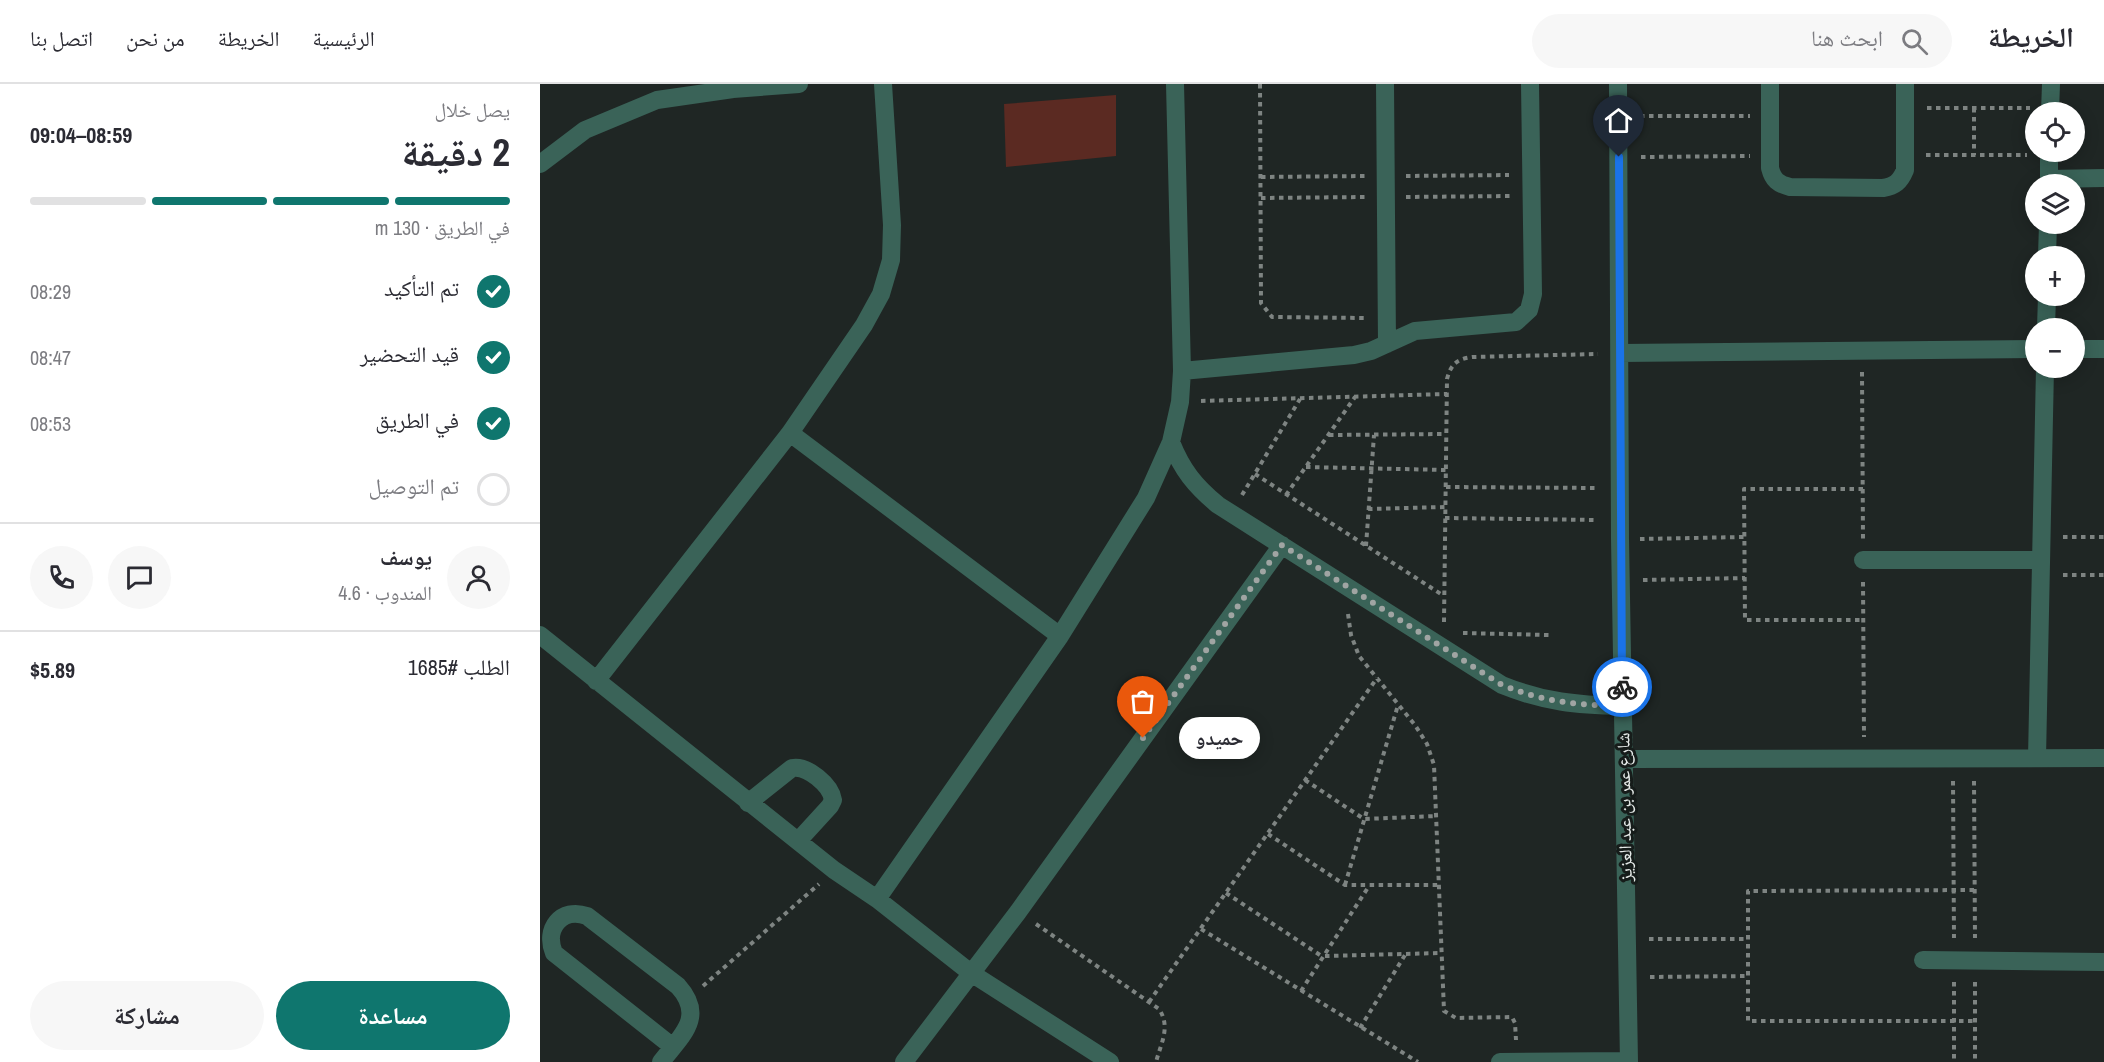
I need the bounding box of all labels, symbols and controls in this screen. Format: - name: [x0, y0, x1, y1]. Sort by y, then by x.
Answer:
- search box: [1532, 14, 1952, 68]
- text: الخريطة: [1988, 18, 2074, 56]
- text: ابحث هنا: [1811, 23, 1883, 53]
- text: اتصل بنا: [30, 24, 93, 53]
- text: من نحن: [126, 24, 185, 53]
- text: الخريطة: [218, 24, 280, 53]
- text: الرئيسية: [313, 24, 375, 53]
- icon: search: [1898, 25, 1931, 58]
- pin: [1593, 95, 1644, 157]
- text: يصل خلال: [434, 96, 510, 123]
- map controls: [2025, 102, 2085, 378]
- button: locate: [2025, 102, 2085, 162]
- icon: home: [1602, 104, 1635, 137]
- text: 08:59–09:04: [30, 120, 132, 150]
- text: 2 دقيقة: [401, 126, 510, 178]
- button: layers: [2025, 174, 2085, 234]
- text: في الطريق · 130 m: [375, 214, 510, 241]
- button: +: [2025, 246, 2085, 306]
- text: تم التأكيد: [384, 273, 459, 303]
- icon: check: [477, 275, 510, 308]
- text: 08:29: [30, 278, 71, 305]
- button: −: [2025, 318, 2085, 378]
- text: قيد التحضير: [360, 339, 459, 369]
- icon: check: [477, 341, 510, 374]
- text: 08:47: [30, 344, 71, 371]
- text: في الطريق: [375, 405, 459, 435]
- icon: check: [477, 407, 510, 440]
- text: 08:53: [30, 410, 71, 437]
- text: تم التوصيل: [368, 471, 459, 501]
- text: يوسف: [380, 542, 432, 572]
- button: phone: [30, 546, 93, 609]
- button: chat: [108, 546, 171, 609]
- button: person: [447, 546, 510, 609]
- text: المندوب · 4.6: [338, 579, 432, 606]
- text: الطلب #1685: [408, 652, 510, 682]
- text: $5.89: [30, 655, 75, 685]
- courier: [1592, 657, 1652, 717]
- icon: bike: [1606, 671, 1639, 704]
- pin: [1117, 676, 1168, 738]
- icon: bag: [1126, 685, 1159, 718]
- callout: حميدو: [1179, 717, 1260, 759]
- text: حميدو: [1195, 724, 1244, 751]
- street label: شارع عمر بن عبد العزيز: [1610, 732, 1638, 883]
- button: مشاركة: [30, 981, 264, 1050]
- button: مساعدة: [276, 981, 510, 1050]

